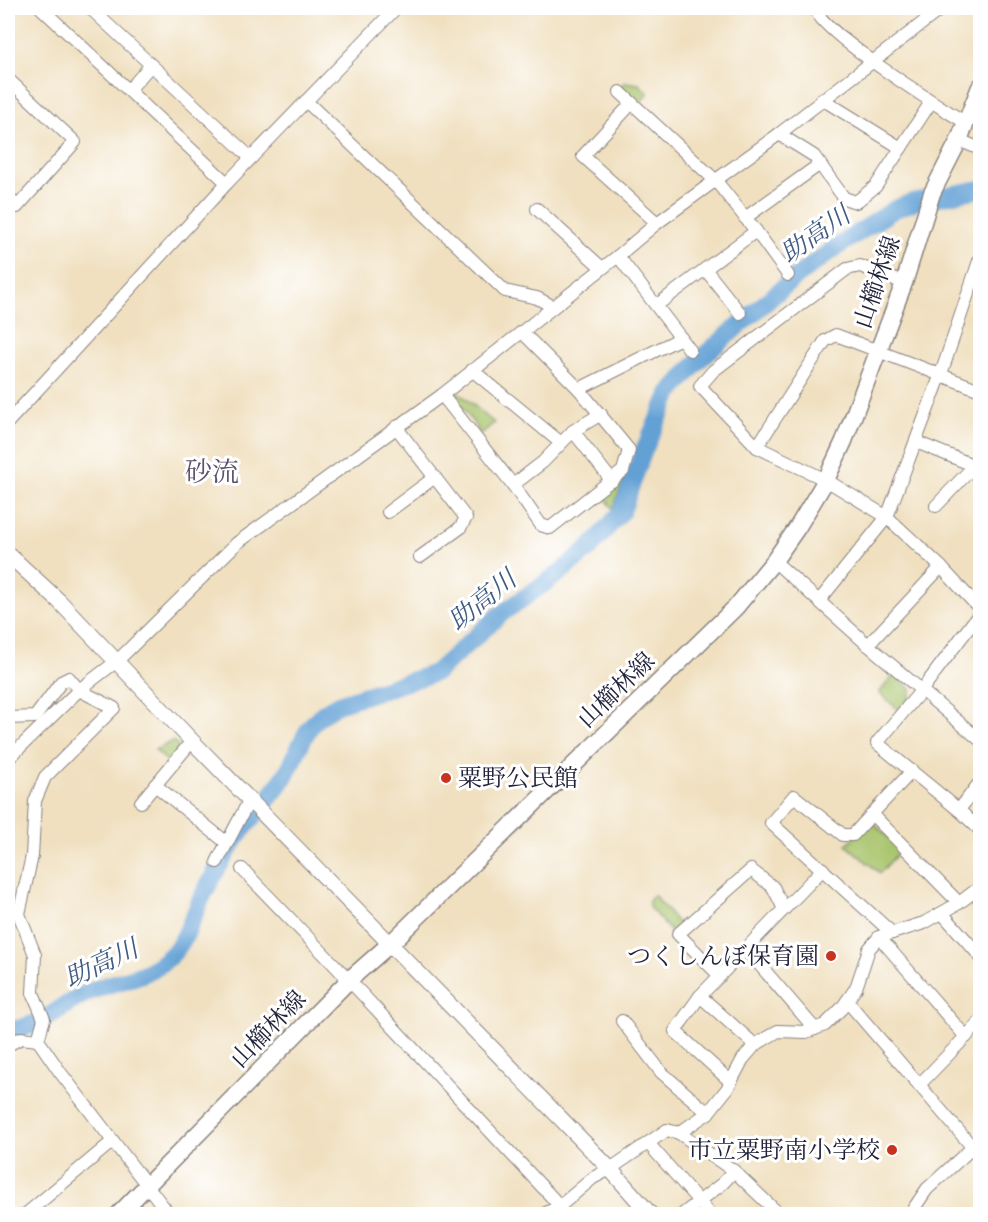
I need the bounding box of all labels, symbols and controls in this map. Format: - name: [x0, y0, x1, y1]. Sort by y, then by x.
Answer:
- water label: 助高川: [774, 197, 861, 273]
- street label: 山櫛林線: [847, 232, 911, 334]
- district label: 砂流: [185, 455, 239, 493]
- water label: 助高川: [442, 561, 527, 640]
- street label: 山櫛林線: [571, 646, 664, 737]
- place label: 粟野公民館: [458, 763, 578, 797]
- marker: 粟野公民館: [439, 771, 453, 785]
- water label: 助高川: [59, 931, 148, 998]
- place label: つくしんぼ保育園: [627, 941, 819, 975]
- marker: つくしんぼ保育園: [824, 949, 838, 963]
- street label: 山櫛林線: [224, 984, 315, 1077]
- place label: 市立粟野南小学校: [688, 1135, 880, 1169]
- marker: 市立粟野南小学校: [885, 1143, 899, 1157]

